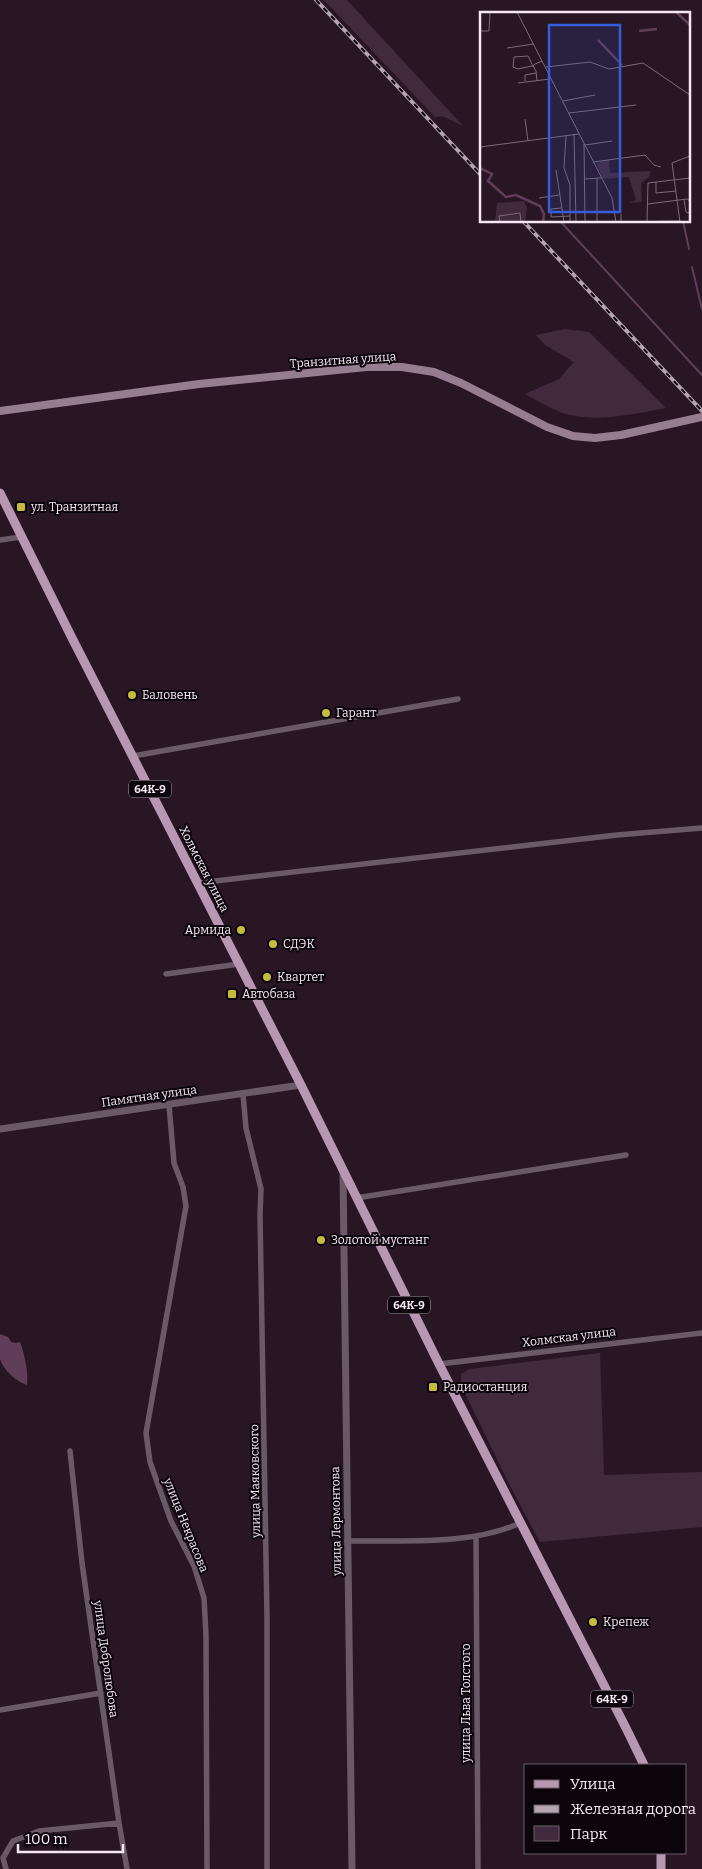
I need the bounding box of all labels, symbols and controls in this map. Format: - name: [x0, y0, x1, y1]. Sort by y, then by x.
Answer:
- inset map: [480, 12, 690, 222]
- street label: Транзитная улица: [289, 349, 397, 371]
- place label: ул. Транзитная: [30, 500, 118, 514]
- marker: ул. Транзитная: [15, 501, 27, 513]
- place label: Баловень: [142, 688, 197, 702]
- marker: Баловень: [126, 689, 138, 701]
- place label: Гарант: [336, 706, 376, 720]
- marker: Гарант: [320, 707, 332, 719]
- road number: 64К-9: [129, 781, 171, 798]
- street label: Холмская улица: [176, 824, 232, 915]
- place label: Армида: [185, 923, 231, 937]
- marker: Армида: [235, 924, 247, 936]
- place label: СДЭК: [283, 937, 315, 951]
- marker: СДЭК: [267, 938, 279, 950]
- place label: Квартет: [277, 970, 324, 984]
- marker: Квартет: [261, 971, 273, 983]
- place label: Автобаза: [242, 987, 296, 1001]
- marker: Автобаза: [226, 988, 238, 1000]
- street label: Памятная улица: [100, 1082, 198, 1110]
- place label: Золотой мустанг: [331, 1233, 429, 1247]
- marker: Золотой мустанг: [315, 1234, 327, 1246]
- road number: 64К-9: [388, 1296, 430, 1314]
- street label: Холмская улица: [521, 1324, 617, 1350]
- place label: Радиостанция: [443, 1380, 528, 1394]
- marker: Радиостанция: [427, 1381, 439, 1393]
- street label: улица Маяковского: [247, 1424, 263, 1539]
- street label: улица Лермонтова: [328, 1466, 344, 1577]
- street label: улица Некрасова: [160, 1475, 211, 1575]
- street label: улица Добролюбова: [91, 1599, 121, 1719]
- place label: Крепеж: [603, 1615, 649, 1629]
- marker: Крепеж: [587, 1616, 599, 1628]
- street label: улица Льва Толстого: [459, 1643, 473, 1764]
- road number: 64К-9: [591, 1690, 633, 1708]
- legend: [524, 1764, 687, 1854]
- text: Улица: [570, 1775, 616, 1793]
- text: Железная дорога: [570, 1800, 696, 1818]
- scale bar: [18, 1822, 122, 1854]
- text: Парк: [570, 1825, 608, 1843]
- text: 100 m: [25, 1830, 68, 1848]

